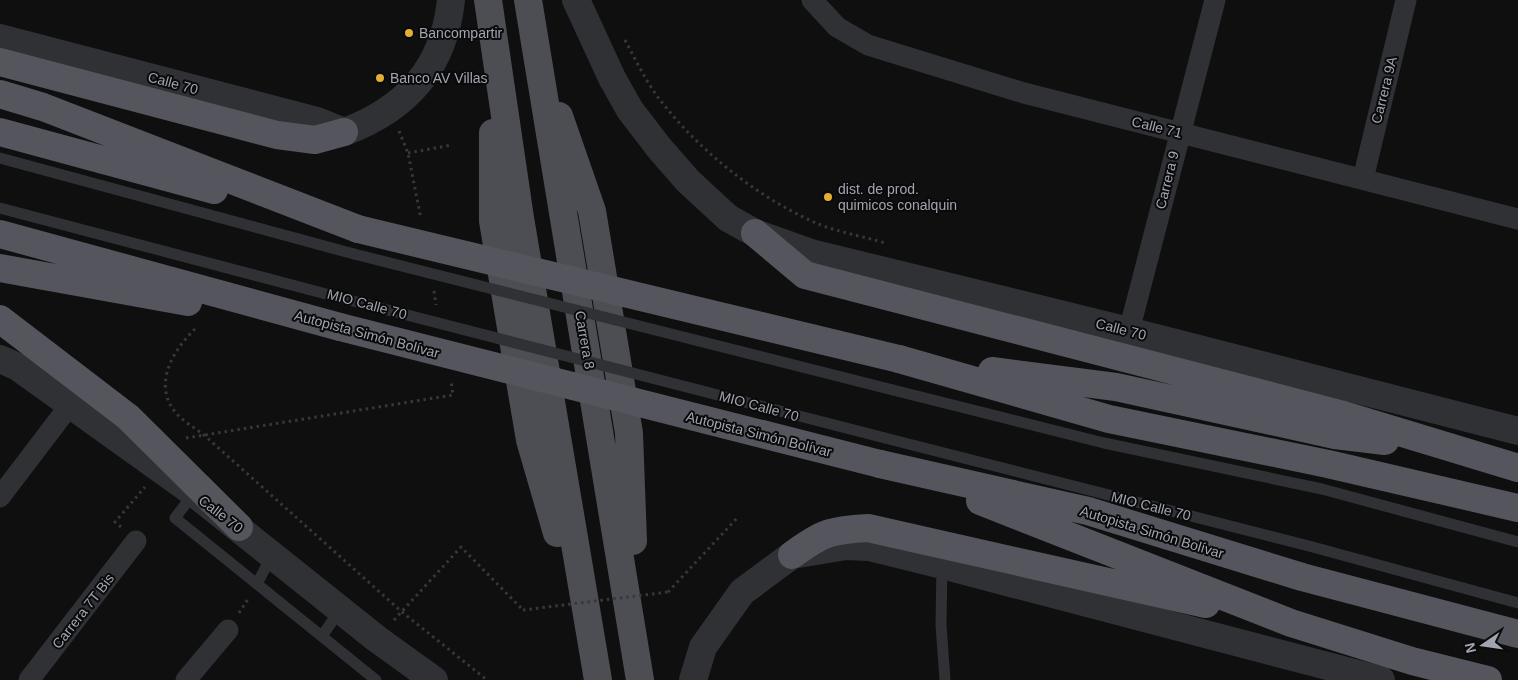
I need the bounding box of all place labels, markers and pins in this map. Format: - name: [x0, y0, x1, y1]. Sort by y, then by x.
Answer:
- place label: Bancompartir: [419, 25, 503, 41]
- marker: Bancompartir: [403, 27, 415, 39]
- place label: Banco AV Villas: [390, 70, 488, 86]
- marker: Banco AV Villas: [374, 72, 386, 84]
- place label: dist. de prod. quimicos conalquin: [838, 181, 957, 213]
- marker: dist. de prod. quimicos conalquin: [822, 191, 834, 203]

